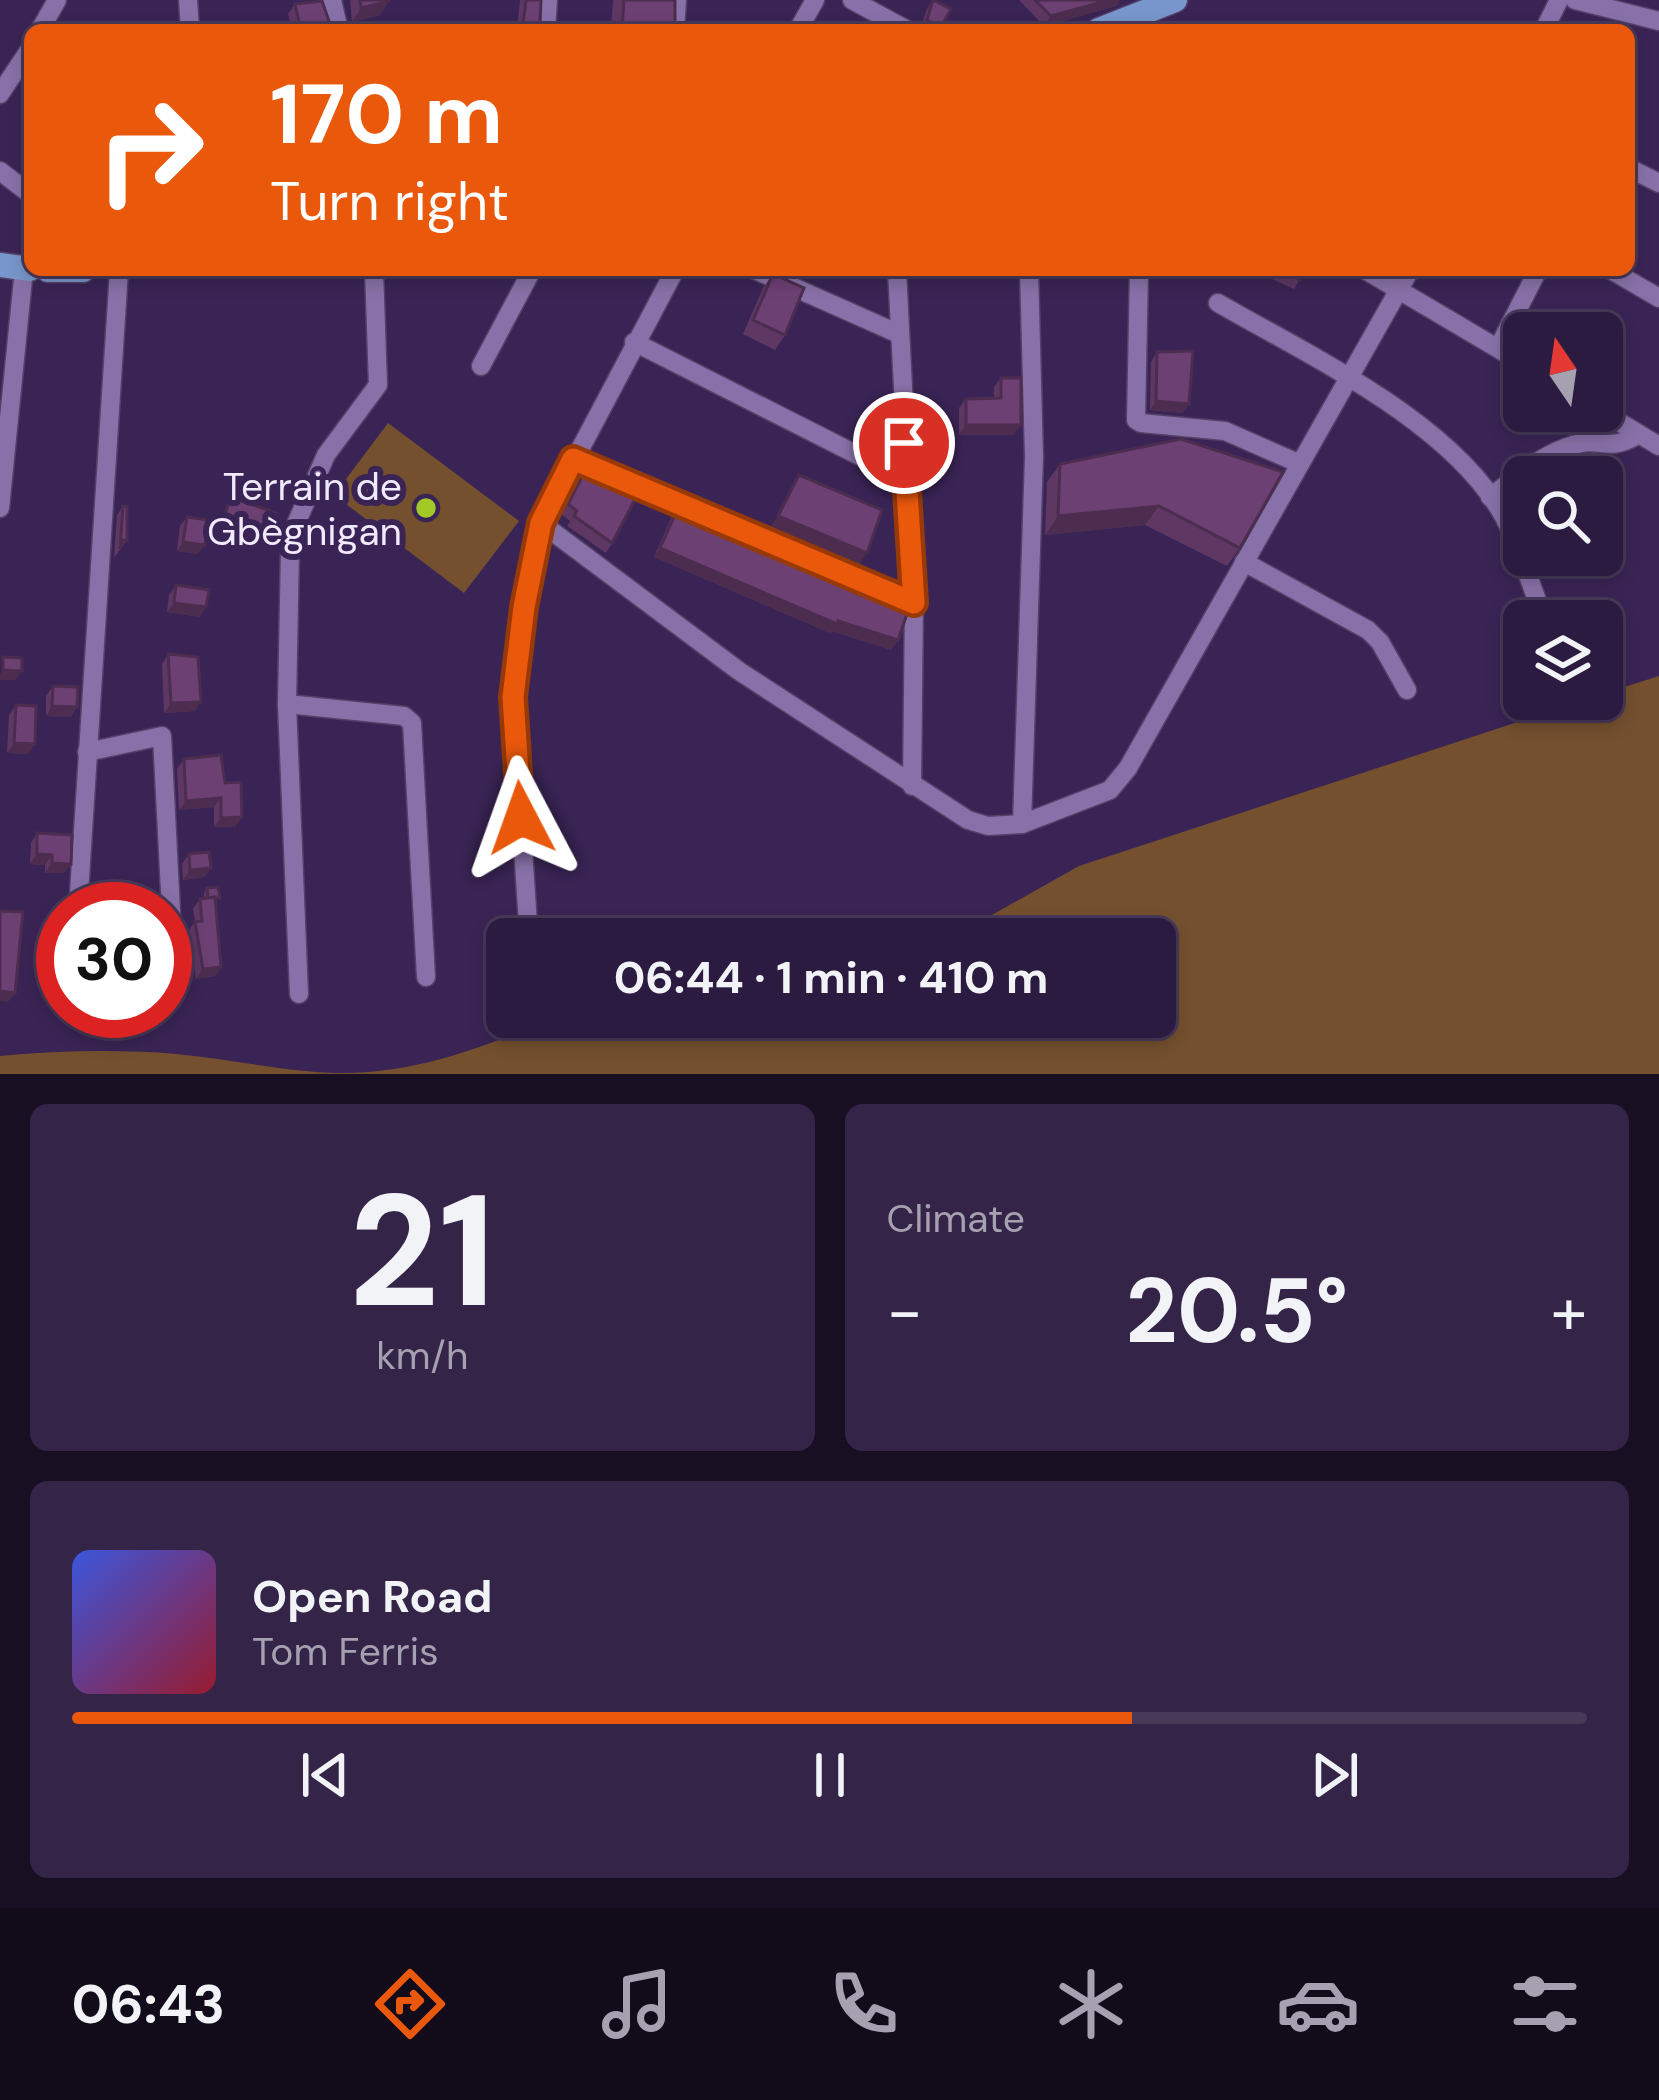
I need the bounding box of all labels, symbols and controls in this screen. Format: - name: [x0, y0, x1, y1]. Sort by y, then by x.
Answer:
- text: 170 m: [270, 60, 503, 169]
- icon: right: [72, 72, 228, 228]
- text: Turn right: [270, 166, 509, 237]
- north arrow: [1503, 312, 1623, 432]
- map controls: [1503, 312, 1623, 720]
- pin: [853, 392, 955, 494]
- icon: arrive: [871, 410, 937, 476]
- button: search: [1503, 456, 1623, 576]
- place label: Terrain de Gbègnigan: [207, 461, 402, 557]
- marker: Terrain de Gbègnigan: [413, 495, 439, 521]
- button: layers: [1503, 600, 1623, 720]
- position arrow: [458, 755, 584, 881]
- speed limit sign: 30: [36, 882, 192, 1038]
- text: 06:44 · 1 min · 410 m: [614, 948, 1048, 1007]
- text: 21: [349, 1150, 496, 1353]
- text: Climate: [887, 1193, 1025, 1244]
- text: 20.5°: [1125, 1253, 1348, 1370]
- text: −: [887, 1269, 923, 1354]
- text: +: [1551, 1269, 1587, 1354]
- text: km/h: [376, 1330, 468, 1381]
- text: Open Road: [252, 1567, 493, 1626]
- text: Tom Ferris: [252, 1626, 439, 1677]
- icon: previous: [292, 1742, 358, 1808]
- icon: pause: [797, 1742, 863, 1808]
- icon: next: [1302, 1742, 1368, 1808]
- icon: directions: [368, 1962, 452, 2046]
- icon: music: [595, 1962, 679, 2046]
- icon: phone: [822, 1962, 906, 2046]
- icon: climate: [1049, 1962, 1133, 2046]
- icon: car: [1276, 1962, 1360, 2046]
- icon: filters: [1503, 1962, 1587, 2046]
- text: 06:43: [72, 1969, 225, 2040]

